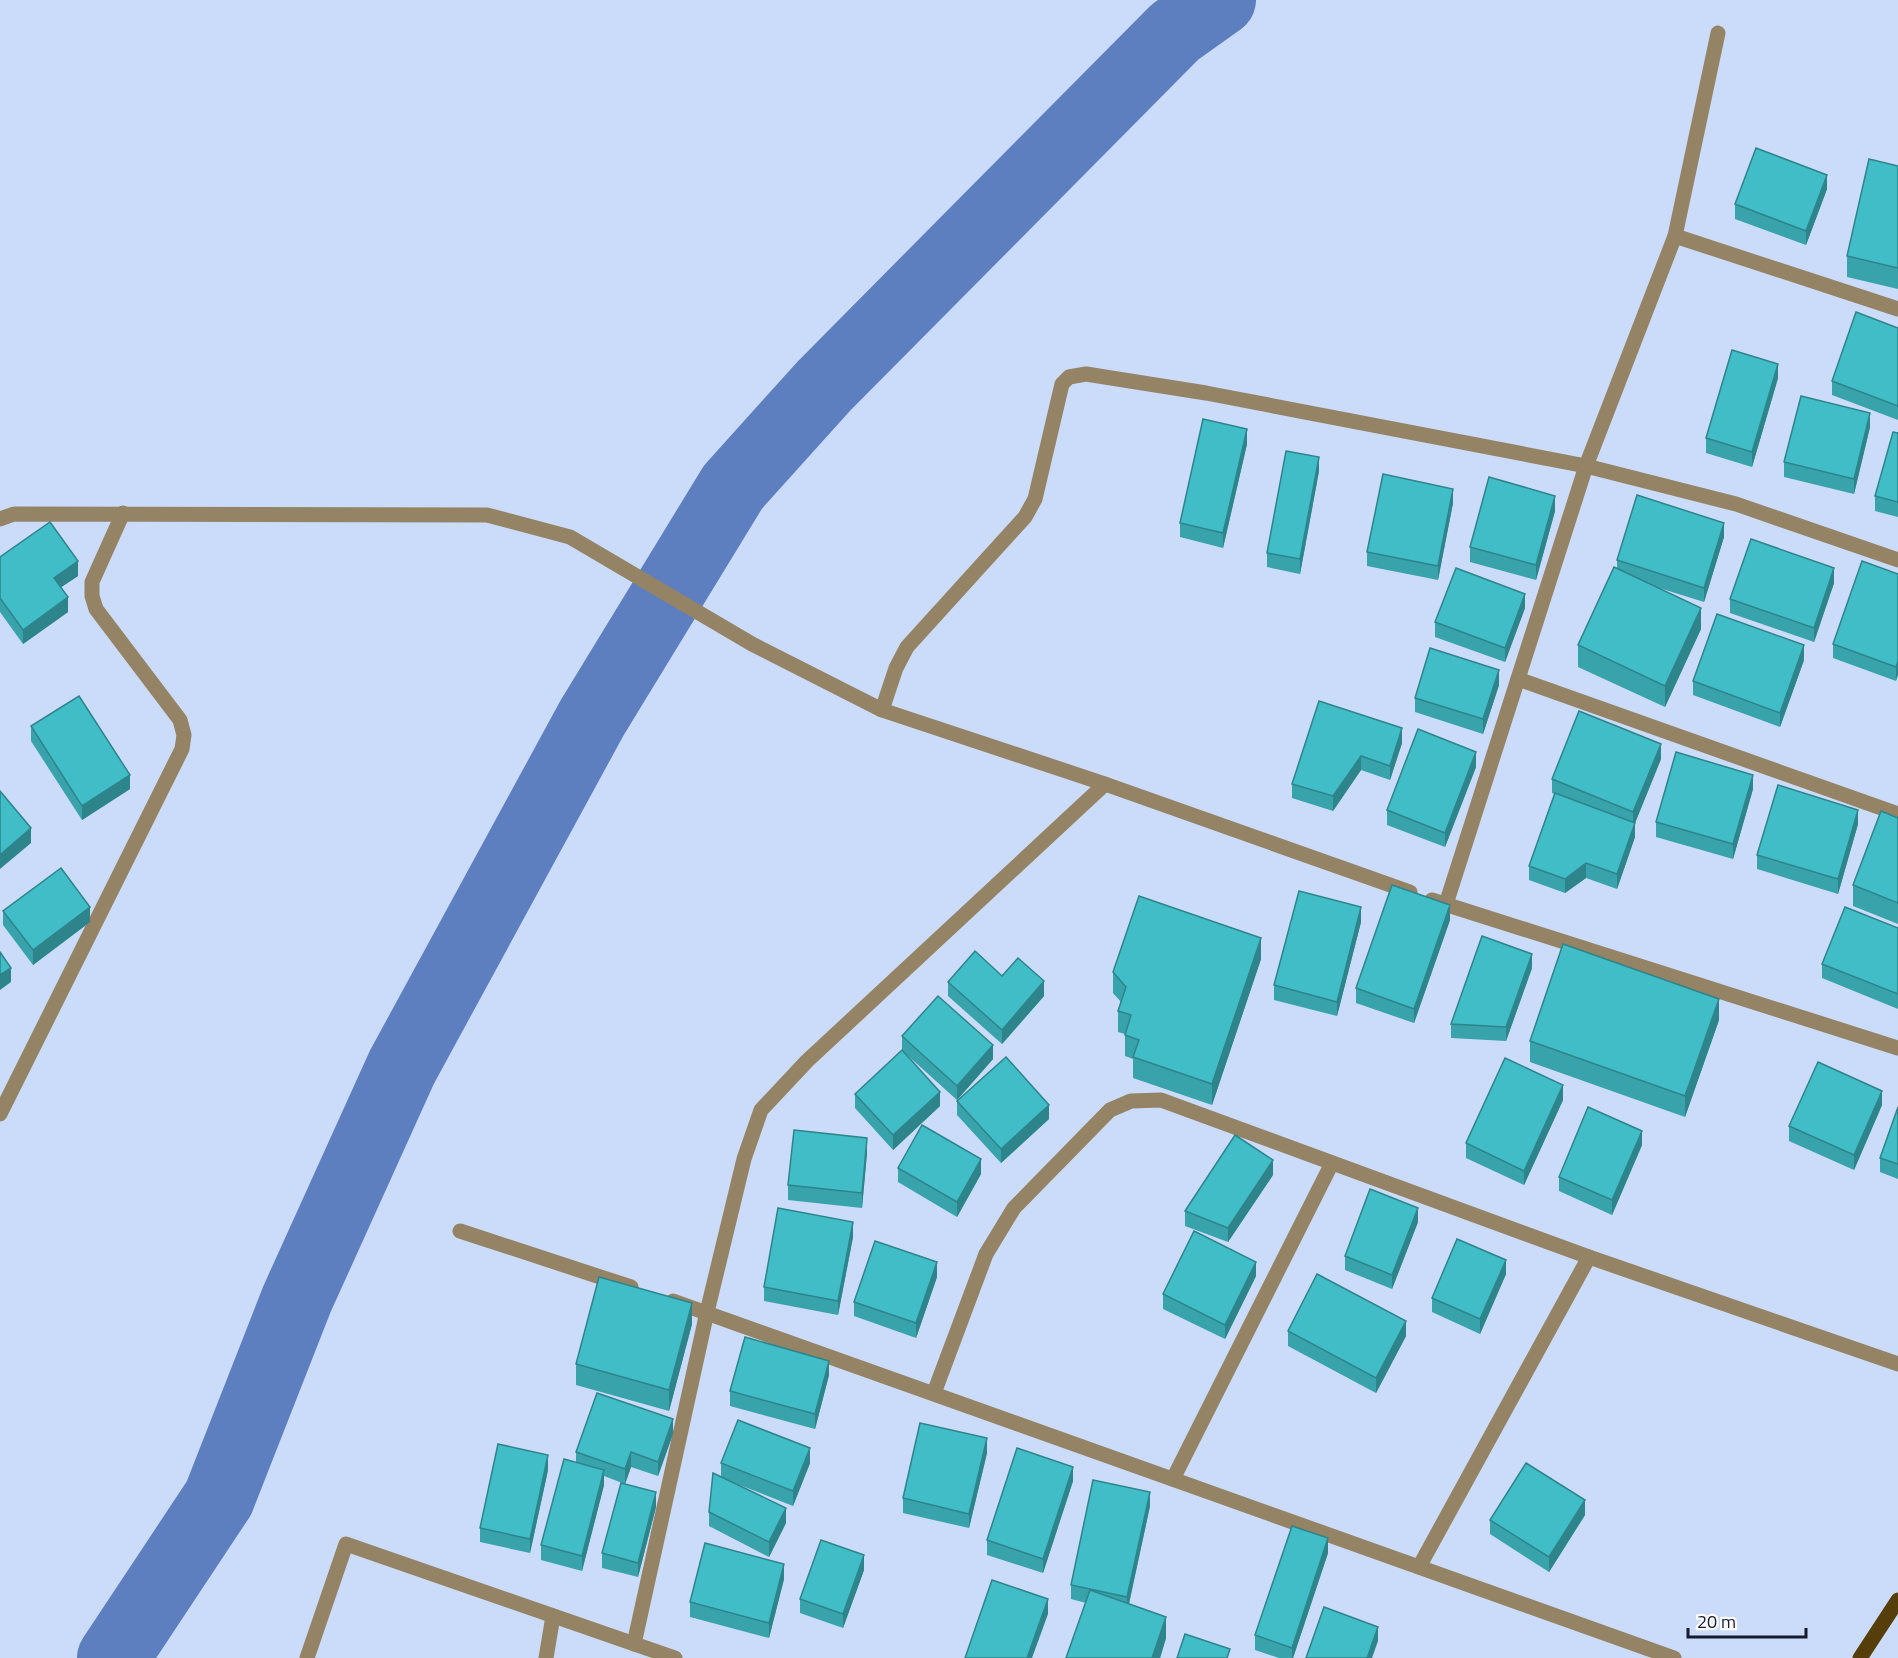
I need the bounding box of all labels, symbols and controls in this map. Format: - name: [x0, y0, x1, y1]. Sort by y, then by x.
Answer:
- scale bar: [1688, 1601, 1806, 1639]
- text: 20 m: [1697, 1608, 1736, 1635]

